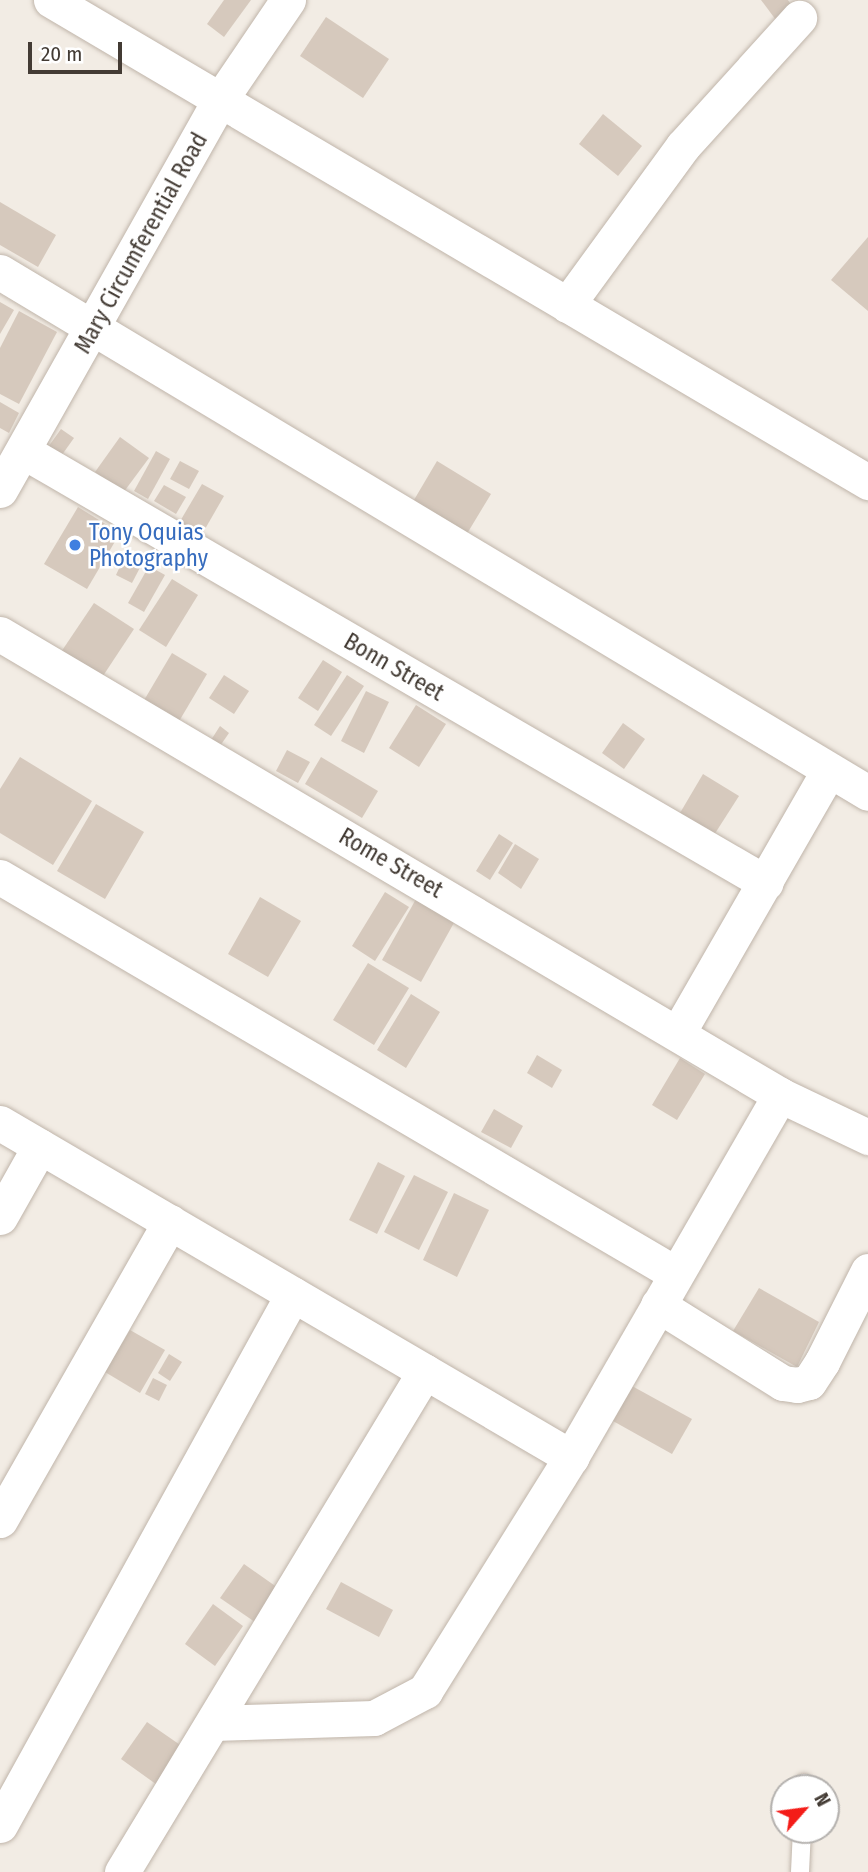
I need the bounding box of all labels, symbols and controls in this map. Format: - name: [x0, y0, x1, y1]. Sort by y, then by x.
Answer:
- scale bar: [32, 28, 126, 72]
- text: 20 m: [41, 41, 82, 67]
- street label: Mary Circumferential Road: [69, 128, 213, 358]
- place label: Tony Oquias Photography: [89, 518, 208, 572]
- marker: Tony Oquias Photography: [67, 537, 83, 553]
- street label: Bonn Street: [339, 627, 449, 707]
- street label: Rome Street: [334, 822, 448, 904]
- north arrow: [770, 1774, 840, 1844]
- text: N: [809, 1789, 835, 1810]

